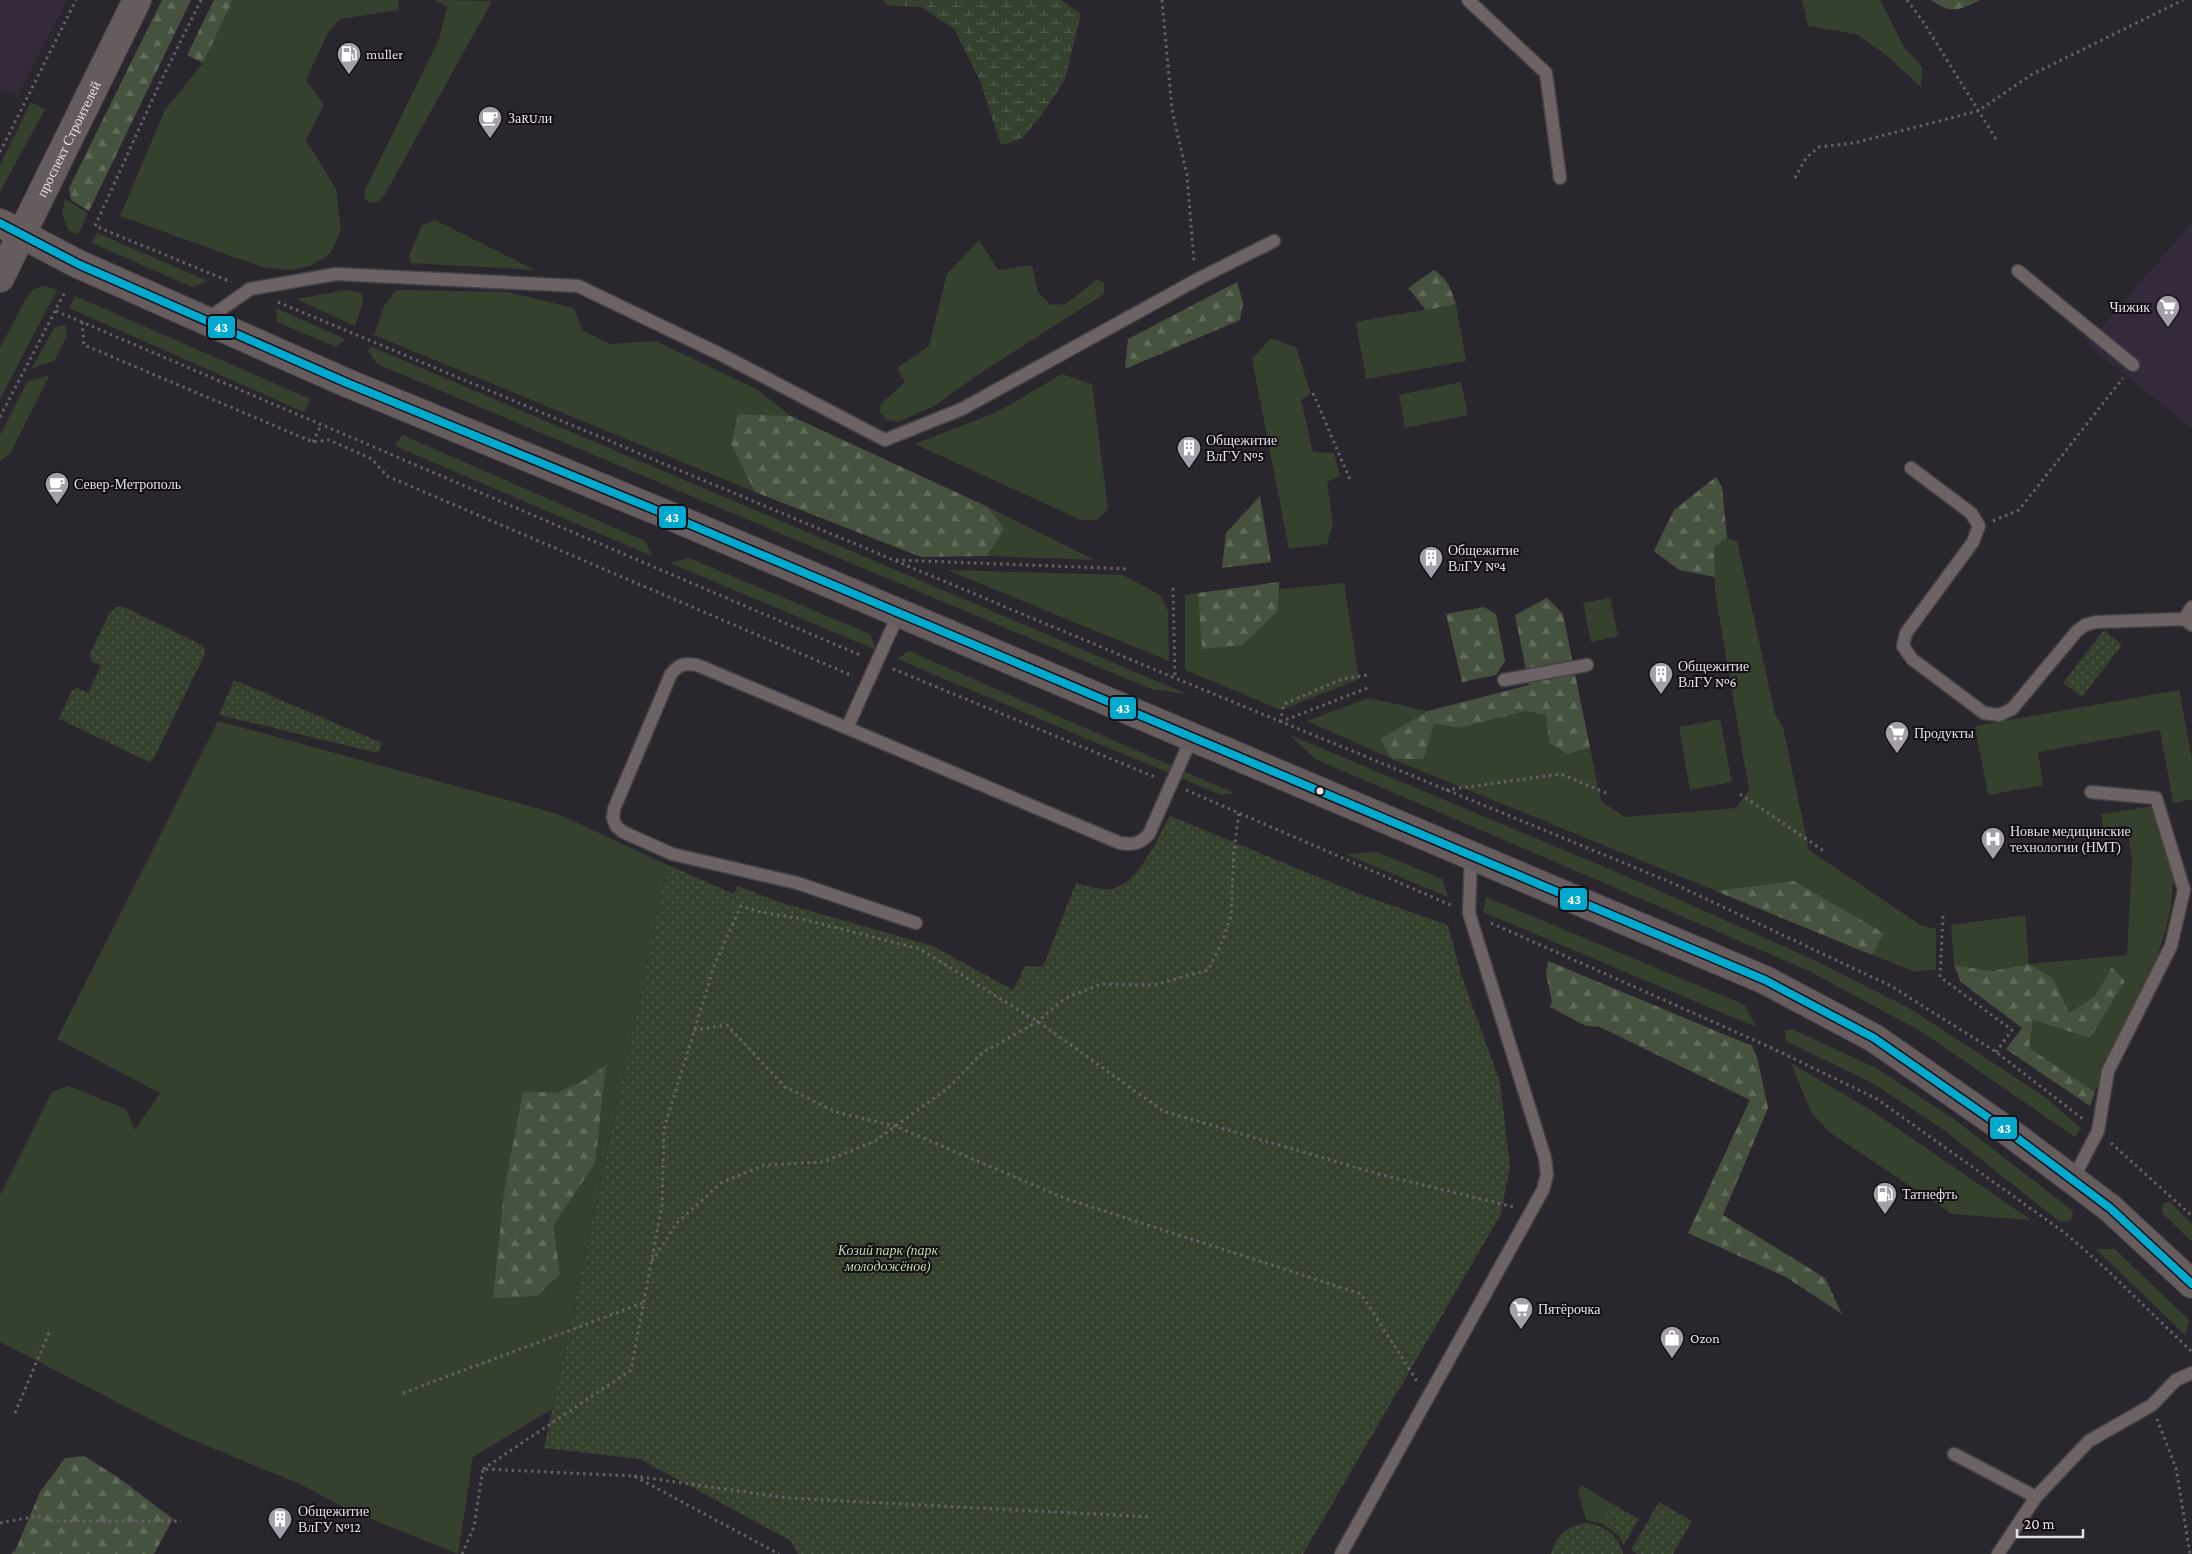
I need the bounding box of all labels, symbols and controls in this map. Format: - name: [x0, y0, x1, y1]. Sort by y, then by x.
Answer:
- fuel station icon: muller: [336, 41, 362, 75]
- place label: muller: [366, 46, 403, 62]
- street label: проспект Строителей: [33, 78, 104, 200]
- cafe icon: ЗаRUли: [477, 105, 503, 139]
- place label: ЗаRUли: [508, 110, 553, 126]
- supermarket icon: Чижик: [2155, 294, 2181, 328]
- place label: Чижик: [2109, 299, 2150, 315]
- line badge: 43: [207, 315, 236, 339]
- text: 43: [214, 319, 228, 335]
- place label: Общежитие ВлГУ №5: [1206, 432, 1277, 464]
- building icon: Общежитие ВлГУ №5: [1176, 435, 1202, 469]
- cafe icon: Север-Метрополь: [44, 471, 70, 505]
- place label: Север-Метрополь: [74, 476, 181, 492]
- line badge: 43: [658, 505, 687, 529]
- text: 43: [665, 509, 679, 525]
- place label: Общежитие ВлГУ №4: [1448, 542, 1519, 574]
- building icon: Общежитие ВлГУ №4: [1418, 545, 1444, 579]
- place label: Общежитие ВлГУ №6: [1678, 658, 1749, 690]
- building icon: Общежитие ВлГУ №6: [1648, 661, 1674, 695]
- line badge: 43: [1109, 696, 1137, 720]
- text: 43: [1116, 700, 1130, 716]
- supermarket icon: Продукты: [1884, 720, 1910, 754]
- place label: Продукты: [1914, 725, 1975, 741]
- unlabelled marker: [1315, 786, 1325, 796]
- place label: Новые медицинские технологии (НМТ): [2010, 823, 2131, 856]
- hospital icon: Новые медицинские технологии (НМТ): [1980, 826, 2006, 860]
- line badge: 43: [1559, 887, 1588, 911]
- text: 43: [1567, 891, 1581, 907]
- line badge: 43: [1989, 1116, 2018, 1140]
- text: 43: [1997, 1120, 2011, 1136]
- fuel station icon: Татнефть: [1872, 1181, 1898, 1215]
- place label: Татнефть: [1902, 1186, 1958, 1202]
- park label: Козий парк (парк молодожёнов): [837, 1242, 939, 1275]
- supermarket icon: Пятёрочка: [1508, 1296, 1534, 1330]
- place label: Пятёрочка: [1538, 1301, 1601, 1317]
- shop icon: Ozon: [1659, 1325, 1685, 1359]
- place label: Ozon: [1690, 1330, 1720, 1346]
- place label: Общежитие ВлГУ №12: [298, 1503, 369, 1535]
- building icon: Общежитие ВлГУ №12: [267, 1506, 293, 1540]
- scale bar: [2017, 1506, 2083, 1538]
- text: 20 m: [2024, 1516, 2055, 1532]

